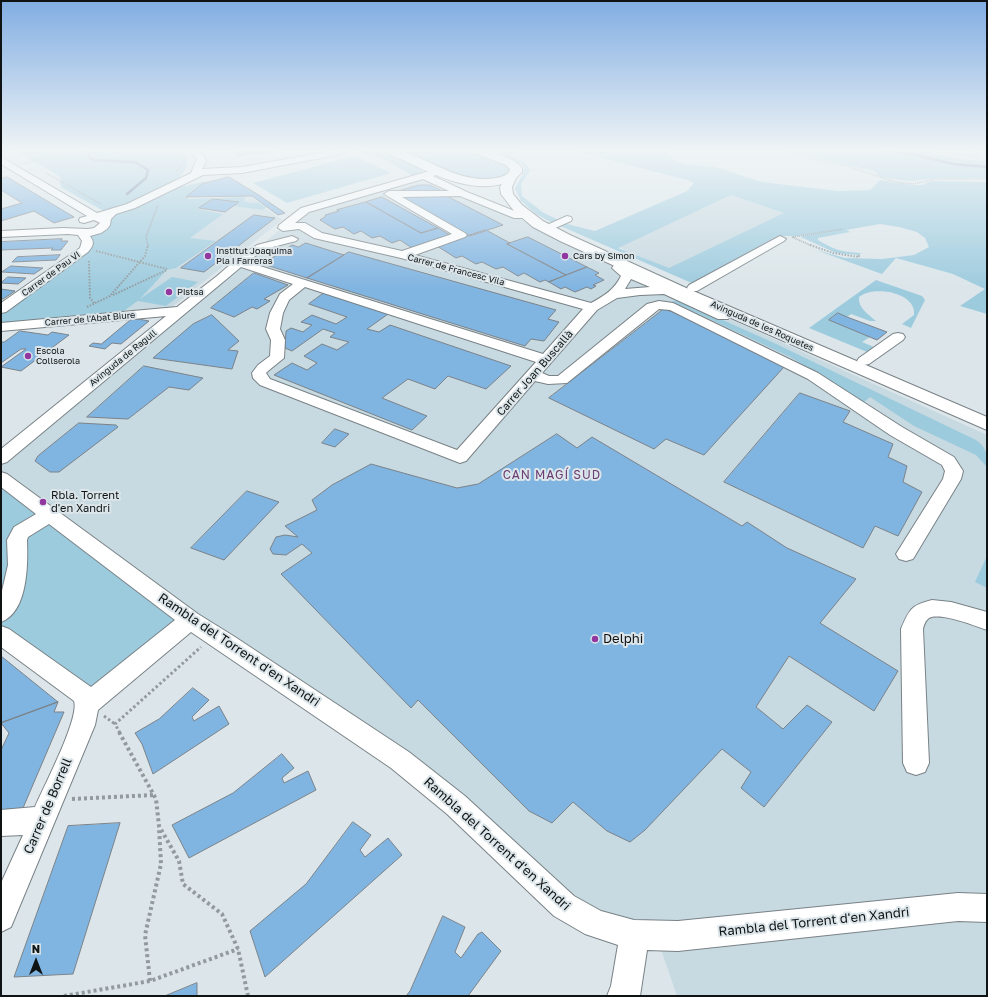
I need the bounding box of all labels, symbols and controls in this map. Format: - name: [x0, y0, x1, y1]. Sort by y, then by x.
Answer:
- place label: Institut Joaquima Pla i Farreras: [216, 246, 292, 267]
- street label: Carrer de Pau VI: [20, 249, 82, 299]
- marker: Institut Joaquima Pla i Farreras: [203, 251, 213, 261]
- marker: Cars by Simon: [560, 251, 570, 261]
- place label: Cars by Simon: [573, 251, 634, 261]
- street label: Carrer de Francesc Vila: [406, 252, 506, 288]
- marker: Pistsa: [164, 287, 174, 297]
- place label: Pistsa: [177, 287, 204, 297]
- street label: Avinguda de les Roquetes: [709, 298, 815, 354]
- street label: Carrer de l'Abat Biure: [44, 310, 136, 328]
- street label: Carrer Joan Buscallà: [494, 327, 576, 419]
- street label: Avinguda de Ragull: [87, 328, 159, 388]
- place label: Escola Collserola: [36, 346, 80, 367]
- marker: Escola Collserola: [23, 351, 33, 361]
- district label: CAN MAGÍ SUD: [503, 468, 601, 482]
- place label: Rbla. Torrent d'en Xandri: [51, 489, 119, 515]
- marker: Rbla. Torrent d'en Xandri: [38, 497, 48, 507]
- street label: Rambla del Torrent d'en Xandri: [155, 590, 323, 710]
- place label: Delphi: [603, 631, 643, 647]
- marker: Delphi: [590, 634, 600, 644]
- street label: Carrer de Borrell: [21, 755, 75, 857]
- street label: Rambla del Torrent d'en Xandri: [421, 774, 573, 914]
- street label: Rambla del Torrent d'en Xandri: [718, 904, 910, 940]
- north arrow: [16, 941, 56, 981]
- text: N: [32, 942, 40, 955]

